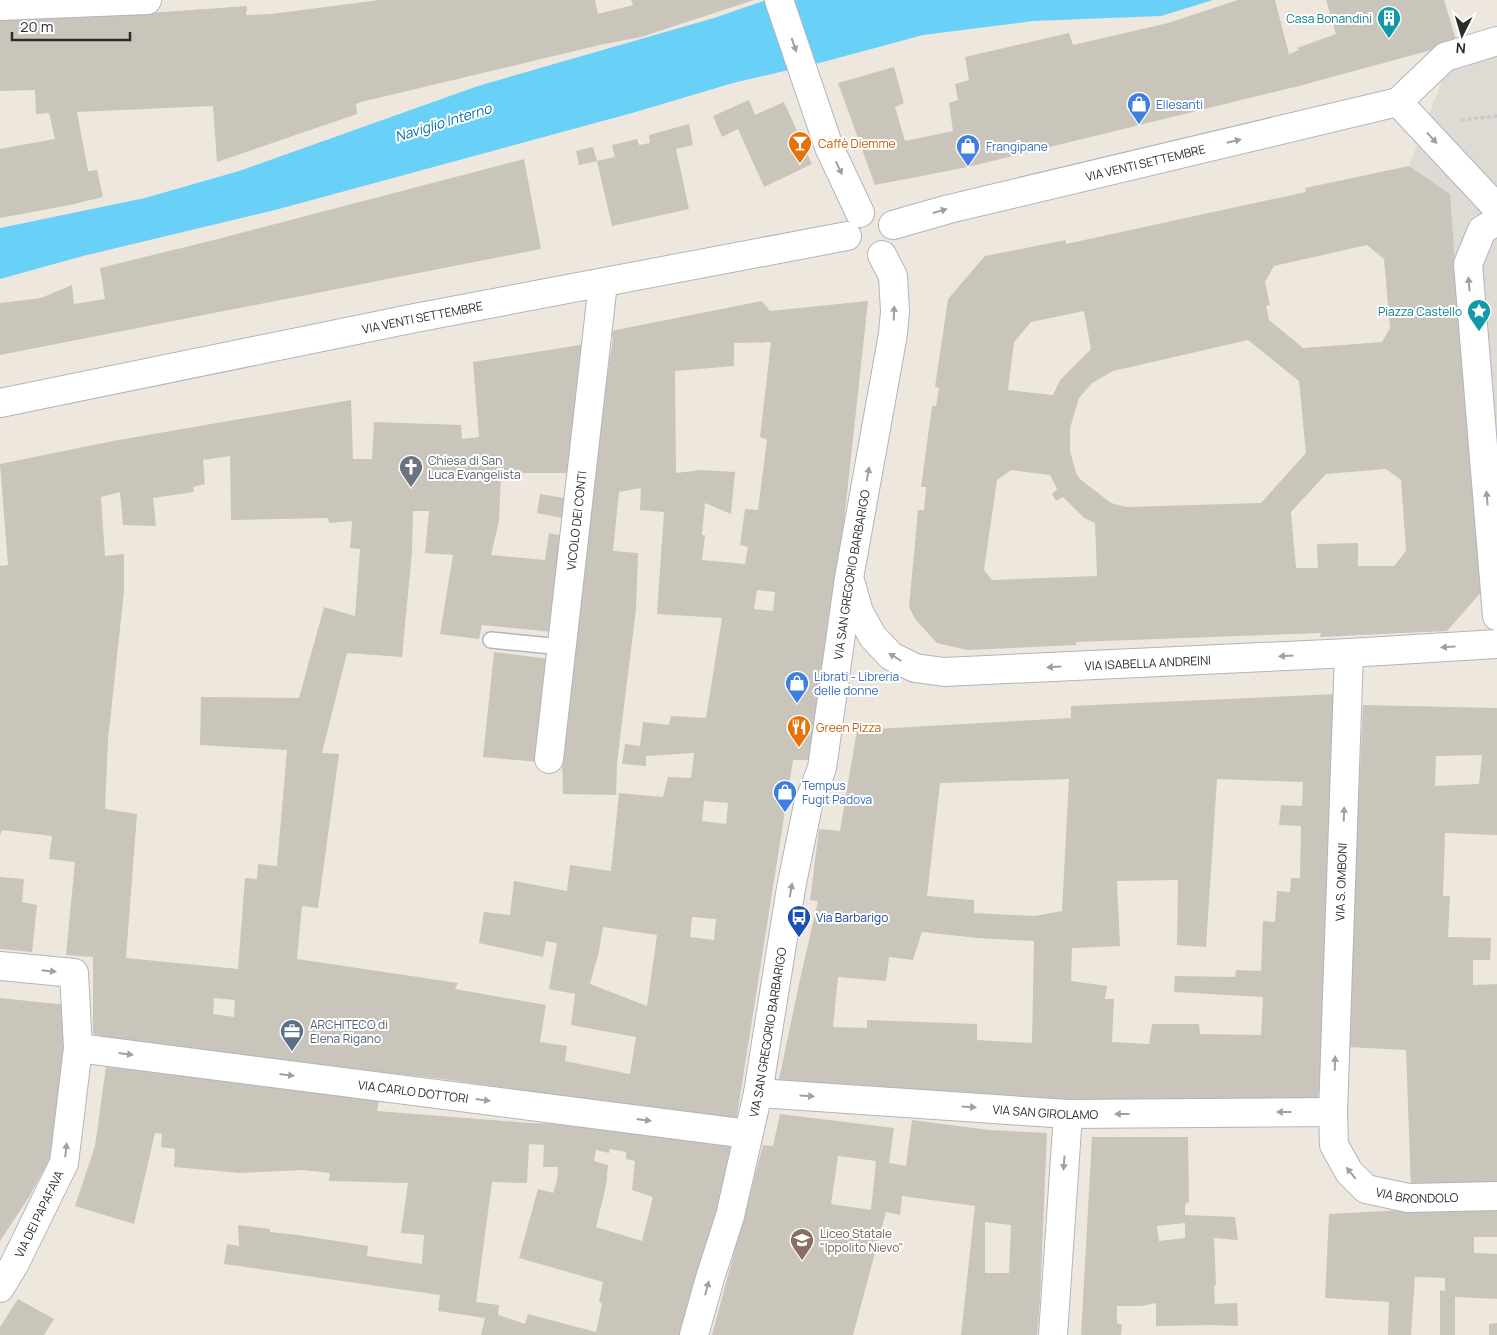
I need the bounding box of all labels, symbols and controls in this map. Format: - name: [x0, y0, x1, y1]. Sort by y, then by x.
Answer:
- building icon: Casa Bonandini: [1376, 5, 1402, 39]
- scale bar: [12, 10, 130, 42]
- place label: Casa Bonandini: [1286, 10, 1372, 27]
- north arrow: [1437, 10, 1487, 60]
- text: 20 m: [20, 16, 53, 37]
- one-way arrow: [790, 38, 798, 53]
- text: N: [1455, 39, 1467, 58]
- shop icon: Ellesanti: [1126, 91, 1152, 125]
- place label: Ellesanti: [1156, 96, 1203, 113]
- water label: Naviglio Interno: [392, 98, 494, 146]
- bar icon: Caffè Diemme: [787, 130, 813, 164]
- one-way arrow: [1426, 131, 1438, 143]
- shop icon: Frangipane: [955, 133, 981, 167]
- place label: Caffè Diemme: [818, 135, 896, 152]
- one-way arrow: [1227, 137, 1242, 145]
- place label: Frangipane: [986, 138, 1048, 155]
- street label: VIA VENTI SETTEMBRE: [1084, 140, 1207, 185]
- one-way arrow: [836, 161, 844, 175]
- one-way arrow: [933, 207, 948, 215]
- one-way arrow: [1465, 275, 1473, 291]
- street label: VIA VENTI SETTEMBRE: [360, 297, 484, 337]
- place icon: Piazza Castello: [1466, 298, 1492, 332]
- place label: Piazza Castello: [1378, 303, 1462, 320]
- one-way arrow: [890, 305, 898, 321]
- place label: Chiesa di San Luca Evangelista: [428, 452, 521, 483]
- church icon: Chiesa di San Luca Evangelista: [398, 454, 424, 488]
- one-way arrow: [864, 465, 872, 481]
- street label: VICOLO DEI CONTI: [562, 470, 590, 571]
- street label: VIA SAN GREGORIO BARBARIGO: [829, 488, 873, 661]
- one-way arrow: [1483, 490, 1491, 506]
- one-way arrow: [1440, 643, 1456, 651]
- street label: VIA ISABELLA ANDREINI: [1084, 651, 1211, 674]
- one-way arrow: [888, 652, 902, 661]
- one-way arrow: [1278, 652, 1294, 660]
- one-way arrow: [1046, 663, 1062, 671]
- place label: Librati - Libreria delle donne: [814, 668, 899, 699]
- shop icon: Librati - Libreria delle donne: [784, 670, 810, 704]
- restaurant icon: Green Pizza: [786, 714, 812, 748]
- place label: Green Pizza: [816, 719, 881, 736]
- place label: Tempus Fugit Padova: [802, 777, 872, 808]
- shop icon: Tempus Fugit Padova: [772, 779, 798, 813]
- one-way arrow: [1340, 805, 1348, 821]
- street label: VIA S. OMBONI: [1331, 843, 1351, 921]
- one-way arrow: [788, 882, 796, 898]
- bus stop icon: Via Barbarigo: [786, 904, 812, 938]
- place label: Via Barbarigo: [816, 909, 888, 926]
- street label: VIA SAN GREGORIO BARBARIGO: [744, 946, 790, 1119]
- one-way arrow: [41, 967, 57, 975]
- place label: ARCHITECO di Elena Rigano: [310, 1016, 388, 1047]
- office icon: ARCHITECO di Elena Rigano: [279, 1018, 305, 1052]
- one-way arrow: [118, 1050, 134, 1058]
- one-way arrow: [1331, 1055, 1339, 1071]
- one-way arrow: [280, 1071, 296, 1079]
- street label: VIA CARLO DOTTORI: [357, 1076, 470, 1107]
- one-way arrow: [799, 1093, 815, 1101]
- one-way arrow: [475, 1096, 491, 1104]
- street label: VIA SAN GIROLAMO: [992, 1100, 1099, 1123]
- one-way arrow: [961, 1104, 977, 1112]
- one-way arrow: [1276, 1109, 1292, 1117]
- one-way arrow: [1114, 1110, 1130, 1118]
- one-way arrow: [637, 1116, 653, 1124]
- one-way arrow: [62, 1142, 70, 1158]
- one-way arrow: [1060, 1155, 1068, 1171]
- street label: VIA DEI PAPAFAVA: [10, 1167, 68, 1261]
- one-way arrow: [1346, 1167, 1357, 1180]
- street label: VIA BRONDOLO: [1374, 1183, 1459, 1207]
- place label: Liceo Statale "Ippolito Nievo": [820, 1225, 904, 1256]
- school or university icon: Liceo Statale "Ippolito Nievo": [789, 1227, 815, 1261]
- one-way arrow: [704, 1280, 712, 1295]

